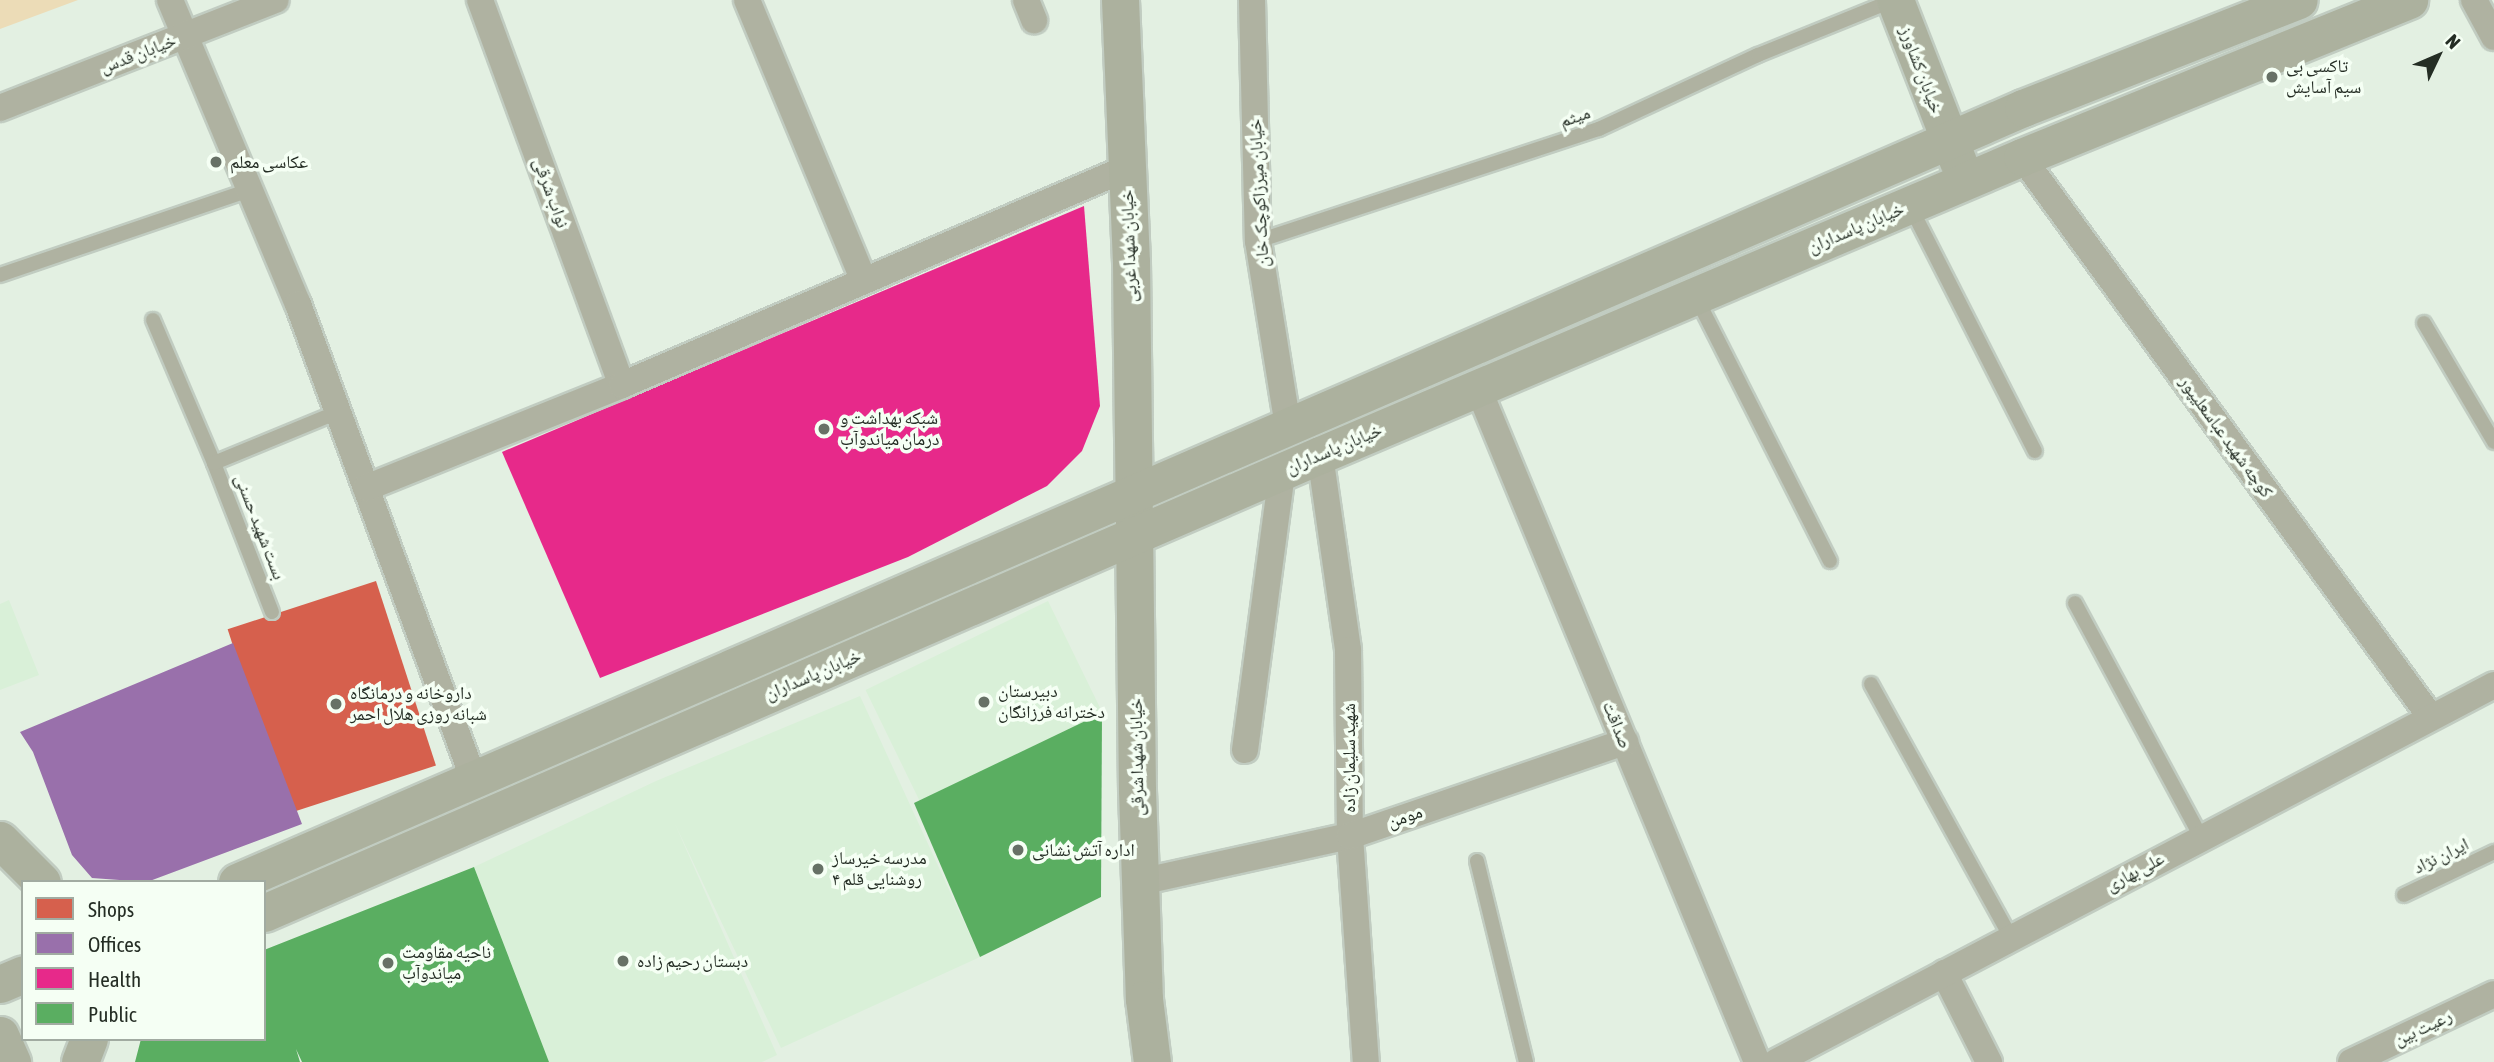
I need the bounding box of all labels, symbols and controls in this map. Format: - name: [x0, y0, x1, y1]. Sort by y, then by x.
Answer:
- north arrow: [2403, 21, 2473, 91]
- street label: خیابان کشاورز: [1895, 24, 1947, 116]
- street label: خیابان قدس: [97, 30, 179, 78]
- text: N: [2441, 30, 2465, 53]
- place label: تاکسی بی سیم آسایش: [2286, 56, 2361, 98]
- marker: تاکسی بی سیم آسایش: [2264, 69, 2280, 85]
- street label: میثم: [1557, 102, 1593, 132]
- street label: خیابان میرزاکوچک خان: [1244, 118, 1274, 268]
- place label: عکاسی معلم: [230, 151, 308, 173]
- marker: عکاسی معلم: [208, 154, 224, 170]
- street label: نواب شرقی: [528, 155, 574, 231]
- street label: خیابان شهدا غربی: [1116, 189, 1142, 303]
- street label: خیابان پاسداران: [1805, 198, 1907, 258]
- street label: کوچه شهید عباسعلیپور: [2175, 372, 2277, 502]
- place label: شبکه بهداشت و درمان میاندوآب: [840, 408, 940, 450]
- marker: شبکه بهداشت و درمان میاندوآب: [814, 419, 834, 439]
- street label: خیابان پاسداران: [1283, 419, 1385, 479]
- street label: بست شهید حسنی: [230, 471, 290, 583]
- street label: خیابان پاسداران: [762, 645, 864, 705]
- place label: دبیرستان دخترانه فرزانگان: [998, 681, 1105, 724]
- place label: داروخانه و درمانگاه شبانه روزی هلال احمر: [350, 683, 487, 726]
- marker: دبیرستان دخترانه فرزانگان: [976, 694, 992, 710]
- marker: داروخانه و درمانگاه شبانه روزی هلال احمر: [328, 696, 344, 712]
- street label: خیابان شهدا شرقی: [1125, 698, 1149, 816]
- street label: صداقت: [1598, 698, 1636, 752]
- street label: شهید سلیمان زاده: [1338, 703, 1360, 813]
- street label: مومن: [1385, 801, 1425, 833]
- street label: ایران نژاد: [2410, 833, 2472, 879]
- place label: اداره آتش نشانی: [1032, 839, 1135, 861]
- marker: اداره آتش نشانی: [1010, 842, 1026, 858]
- place label: مدرسه خیرساز روشنایی قلم ۴: [832, 848, 927, 890]
- street label: علی بهاری: [2102, 848, 2168, 896]
- marker: مدرسه خیرساز روشنایی قلم ۴: [810, 861, 826, 877]
- legend: [21, 880, 266, 1041]
- text: Shops: [88, 897, 134, 921]
- text: Offices: [88, 932, 141, 956]
- place label: ناحیه مقاومت میاندوآب: [402, 942, 491, 984]
- place label: دبستان رحیم زاده: [637, 950, 748, 972]
- marker: دبستان رحیم زاده: [615, 953, 631, 969]
- marker: ناحیه مقاومت میاندوآب: [380, 955, 396, 971]
- text: Health: [88, 967, 141, 991]
- text: Public: [88, 1002, 137, 1026]
- street label: رعیت بین: [2390, 1005, 2456, 1051]

